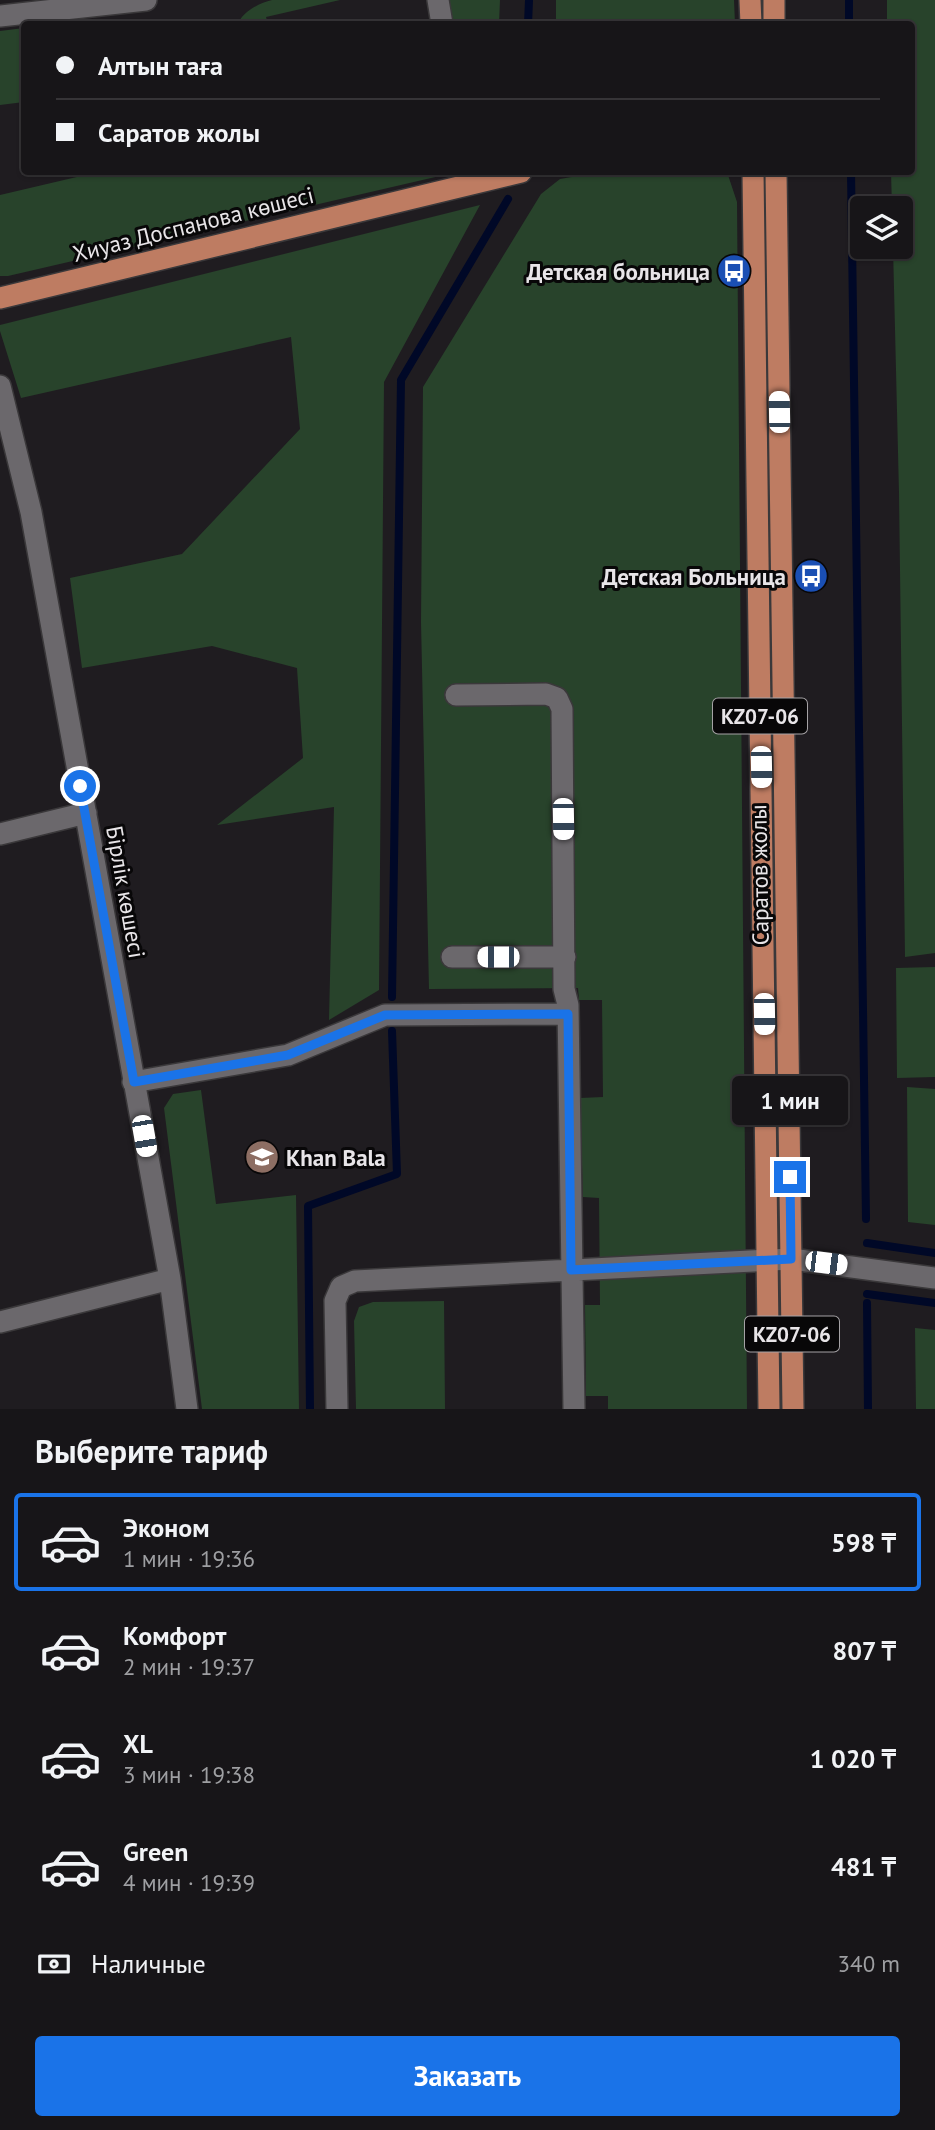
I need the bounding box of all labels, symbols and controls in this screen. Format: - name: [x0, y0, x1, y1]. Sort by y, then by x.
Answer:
- text: Алтын таға: [98, 49, 223, 82]
- text: Саратов жолы: [98, 116, 260, 149]
- street label: Хиуаз Доспанова көшесі: [69, 180, 317, 268]
- map controls: [850, 196, 913, 259]
- button: layers: [850, 196, 913, 259]
- bus stop icon: Детская больница: [715, 252, 753, 290]
- place label: Детская больница: [526, 257, 710, 286]
- car: [769, 391, 790, 433]
- bus stop icon: Детская Больница: [792, 557, 830, 595]
- place label: Детская Больница: [602, 562, 786, 591]
- road number: KZ07-06: [713, 698, 807, 734]
- car: [751, 746, 772, 788]
- route start: [64, 770, 96, 802]
- car: [553, 798, 574, 840]
- street label: Саратов жолы: [743, 804, 775, 946]
- street label: Бірлік көшесі: [100, 824, 152, 960]
- car: [478, 947, 520, 968]
- car: [754, 993, 775, 1035]
- callout: 1 мин: [732, 1076, 848, 1124]
- text: 1 мин: [760, 1086, 820, 1115]
- car: [131, 1113, 158, 1159]
- school or university icon: Khan Bala: [243, 1138, 281, 1176]
- place label: Khan Bala: [286, 1143, 386, 1172]
- route end: [774, 1161, 806, 1193]
- car: [804, 1250, 849, 1276]
- road number: KZ07-06: [745, 1316, 839, 1352]
- text: Выберите тариф: [35, 1430, 268, 1472]
- icon: car: [39, 1511, 102, 1574]
- text: Эконом: [123, 1511, 210, 1544]
- text: 598 ₸: [831, 1526, 896, 1559]
- text: 1 мин · 19:36: [123, 1544, 255, 1573]
- icon: car: [39, 1619, 102, 1682]
- text: Комфорт: [123, 1619, 226, 1652]
- text: 807 ₸: [832, 1634, 896, 1667]
- text: 2 мин · 19:37: [123, 1652, 255, 1681]
- icon: car: [39, 1727, 102, 1790]
- text: XL: [123, 1727, 153, 1760]
- text: 1 020 ₸: [810, 1742, 896, 1775]
- text: 3 мин · 19:38: [123, 1760, 255, 1789]
- icon: car: [39, 1835, 102, 1898]
- text: Green: [123, 1835, 188, 1868]
- text: 481 ₸: [831, 1850, 896, 1883]
- text: 4 мин · 19:39: [123, 1868, 255, 1897]
- icon: cash: [35, 1945, 73, 1983]
- text: Наличные: [91, 1947, 206, 1980]
- text: 340 m: [838, 1949, 900, 1978]
- button: Заказать: [35, 2036, 900, 2116]

